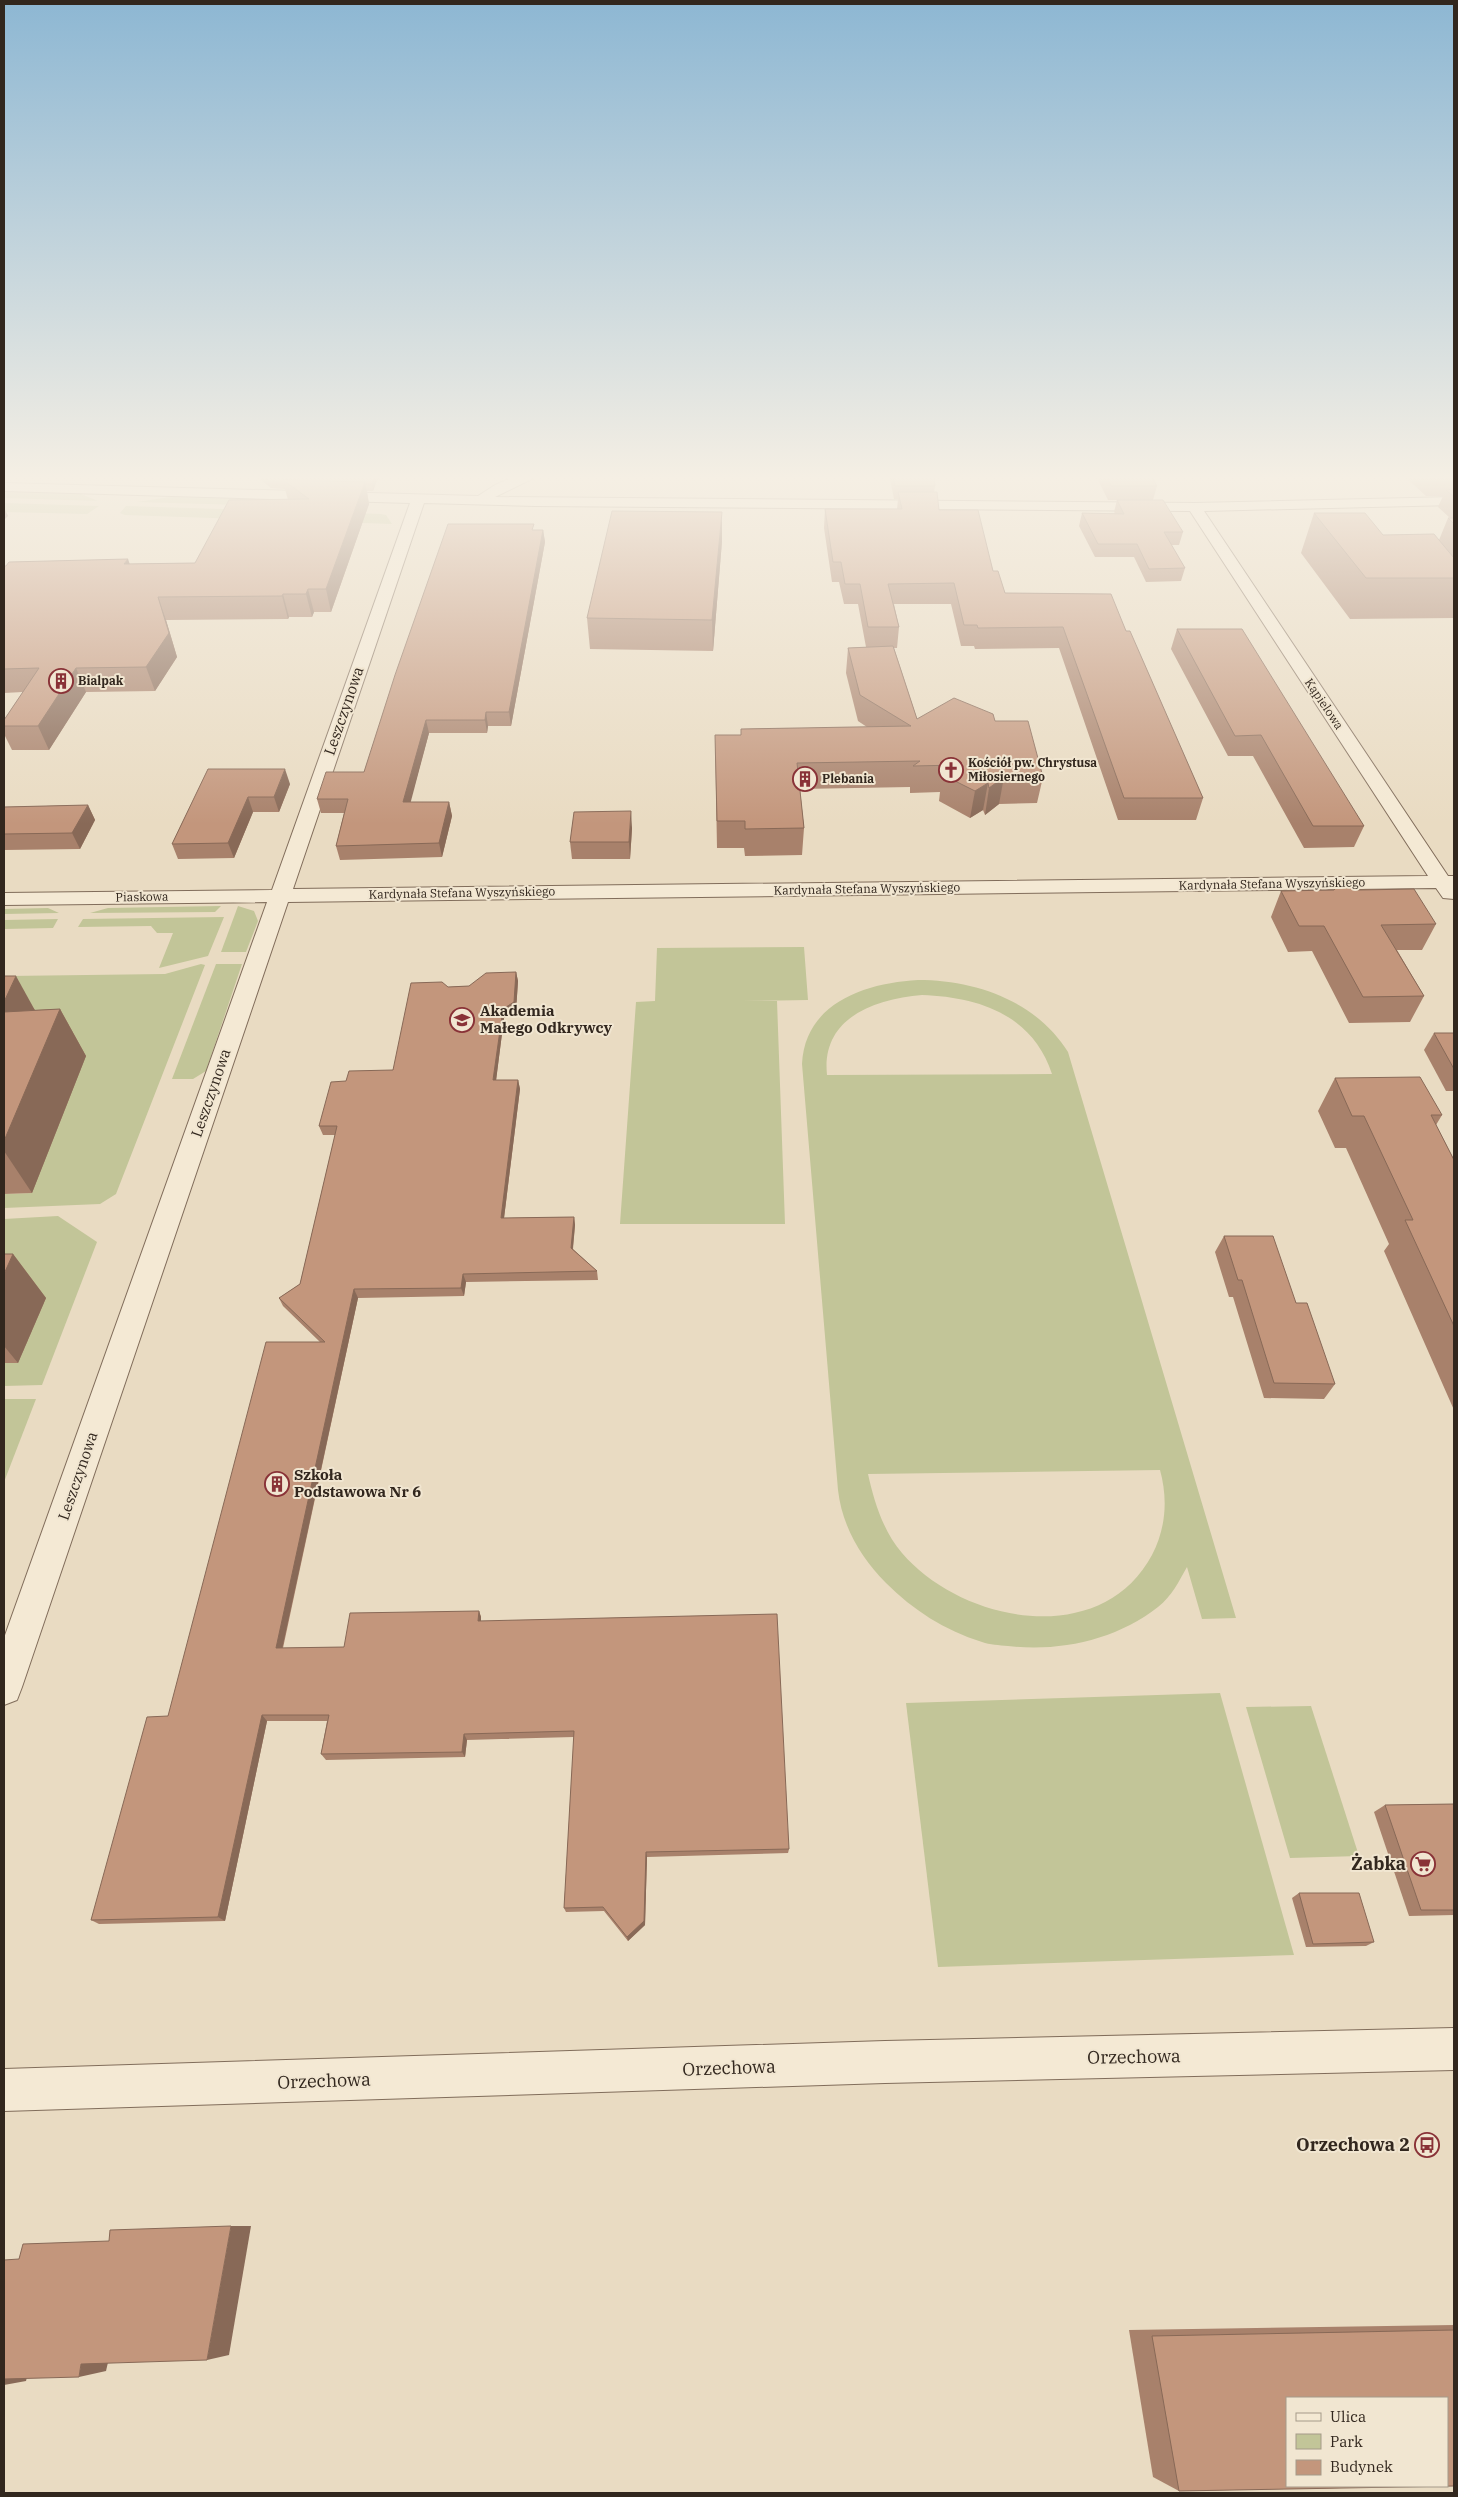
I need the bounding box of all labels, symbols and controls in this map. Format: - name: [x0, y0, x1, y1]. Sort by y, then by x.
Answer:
- street label: Leszczynowa: [319, 664, 368, 758]
- building icon: Bialpak: [48, 668, 74, 694]
- place label: Bialpak: [78, 673, 124, 688]
- street label: Kąpielowa: [1302, 675, 1347, 733]
- place label: Kościół pw. Chrystusa Miłosiernego: [968, 755, 1097, 784]
- church icon: Kościół pw. Chrystusa Miłosiernego: [938, 757, 964, 783]
- building icon: Plebania: [792, 766, 818, 792]
- place label: Plebania: [822, 771, 874, 786]
- street label: Kardynała Stefana Wyszyńskiego: [1179, 874, 1366, 893]
- street label: Kardynała Stefana Wyszyńskiego: [774, 879, 961, 898]
- street label: Kardynała Stefana Wyszyńskiego: [369, 883, 556, 902]
- street label: Piaskowa: [115, 889, 169, 904]
- place label: Akademia Małego Odkrywcy: [480, 1001, 613, 1037]
- school or university icon: Akademia Małego Odkrywcy: [449, 1007, 475, 1033]
- street label: Leszczynowa: [186, 1046, 235, 1140]
- street label: Leszczynowa: [53, 1429, 102, 1523]
- place label: Szkoła Podstawowa Nr 6: [294, 1465, 421, 1501]
- building icon: Szkoła Podstawowa Nr 6: [264, 1471, 290, 1497]
- supermarket icon: Żabka: [1410, 1851, 1436, 1877]
- place label: Żabka: [1351, 1852, 1406, 1875]
- street label: Orzechowa: [1087, 2044, 1181, 2069]
- street label: Orzechowa: [682, 2054, 776, 2081]
- street label: Orzechowa: [277, 2067, 371, 2094]
- bus stop icon: Orzechowa 2: [1414, 2132, 1440, 2158]
- place label: Orzechowa 2: [1296, 2133, 1410, 2156]
- legend: [1286, 2397, 1448, 2487]
- text: Ulica: [1330, 2407, 1366, 2426]
- text: Park: [1330, 2432, 1363, 2451]
- text: Budynek: [1330, 2457, 1393, 2476]

